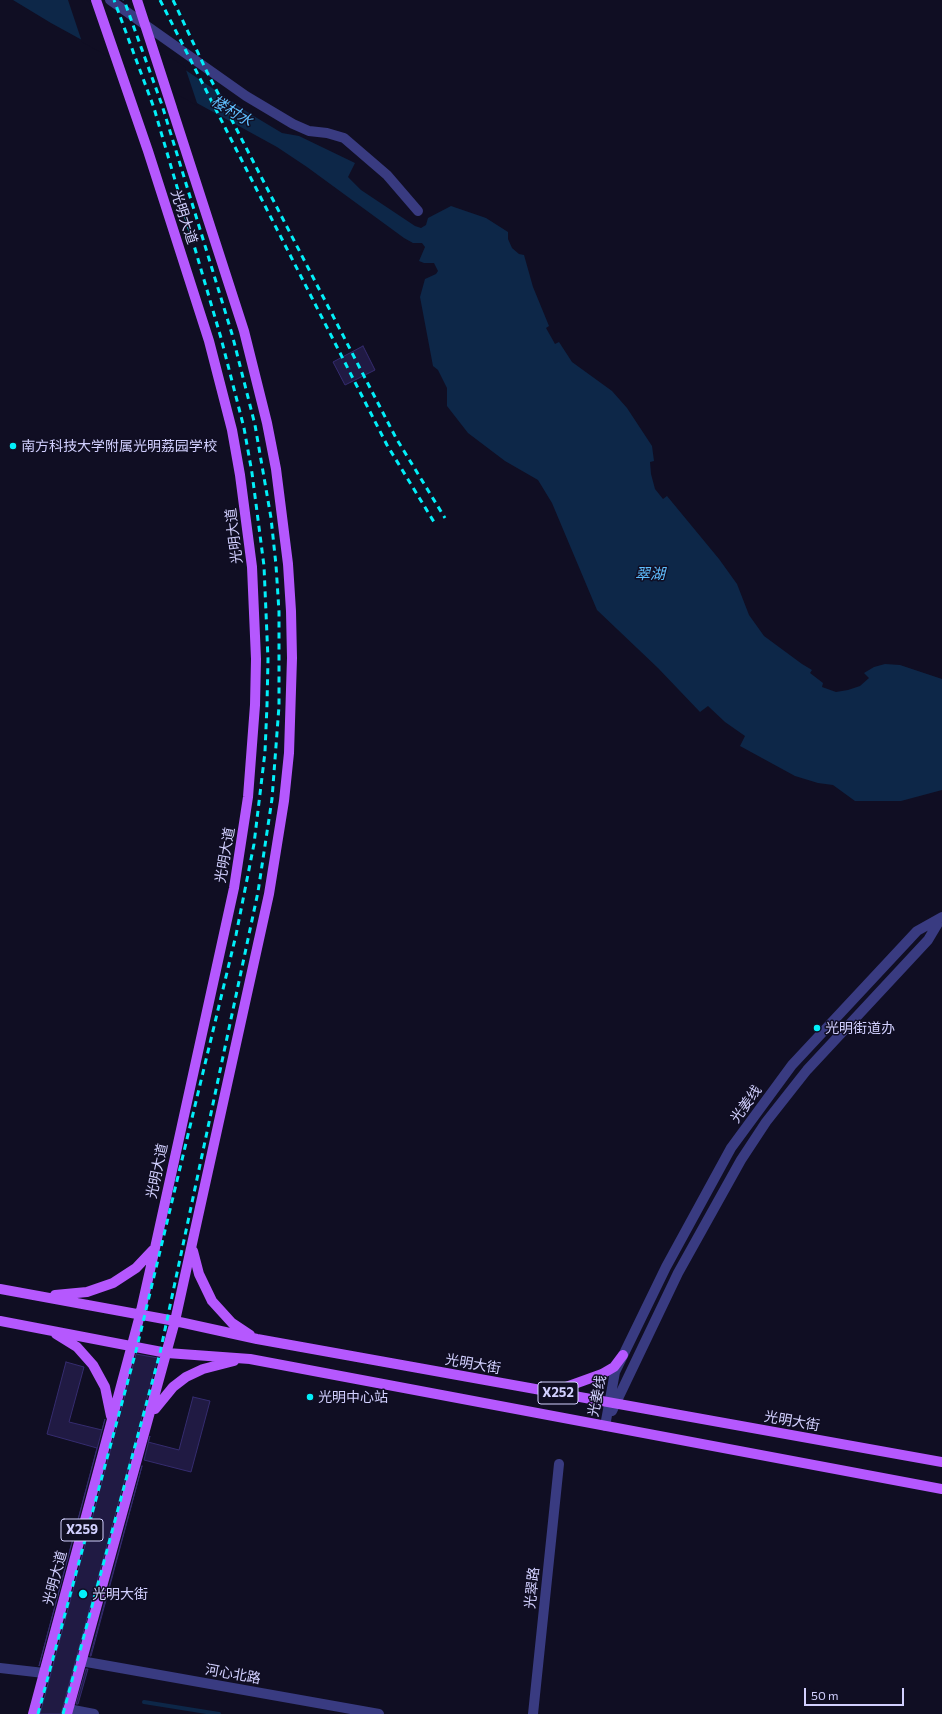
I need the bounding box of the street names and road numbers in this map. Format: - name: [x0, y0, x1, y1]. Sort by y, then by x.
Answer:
- street label: 光明大道: [167, 188, 201, 246]
- street label: 光明大道: [222, 507, 246, 565]
- street label: 光明大道: [212, 826, 238, 884]
- street label: 光姜线: [727, 1082, 765, 1126]
- street label: 光明大道: [143, 1142, 171, 1200]
- street label: 光明大街: [444, 1351, 502, 1377]
- street label: 光姜线: [585, 1374, 609, 1418]
- road number: X252: [538, 1382, 578, 1404]
- street label: 光明大街: [763, 1408, 821, 1434]
- road number: X259: [61, 1519, 103, 1541]
- street label: 光明大道: [40, 1549, 70, 1607]
- street label: 光翠路: [521, 1566, 543, 1610]
- street label: 河心北路: [204, 1661, 262, 1687]

